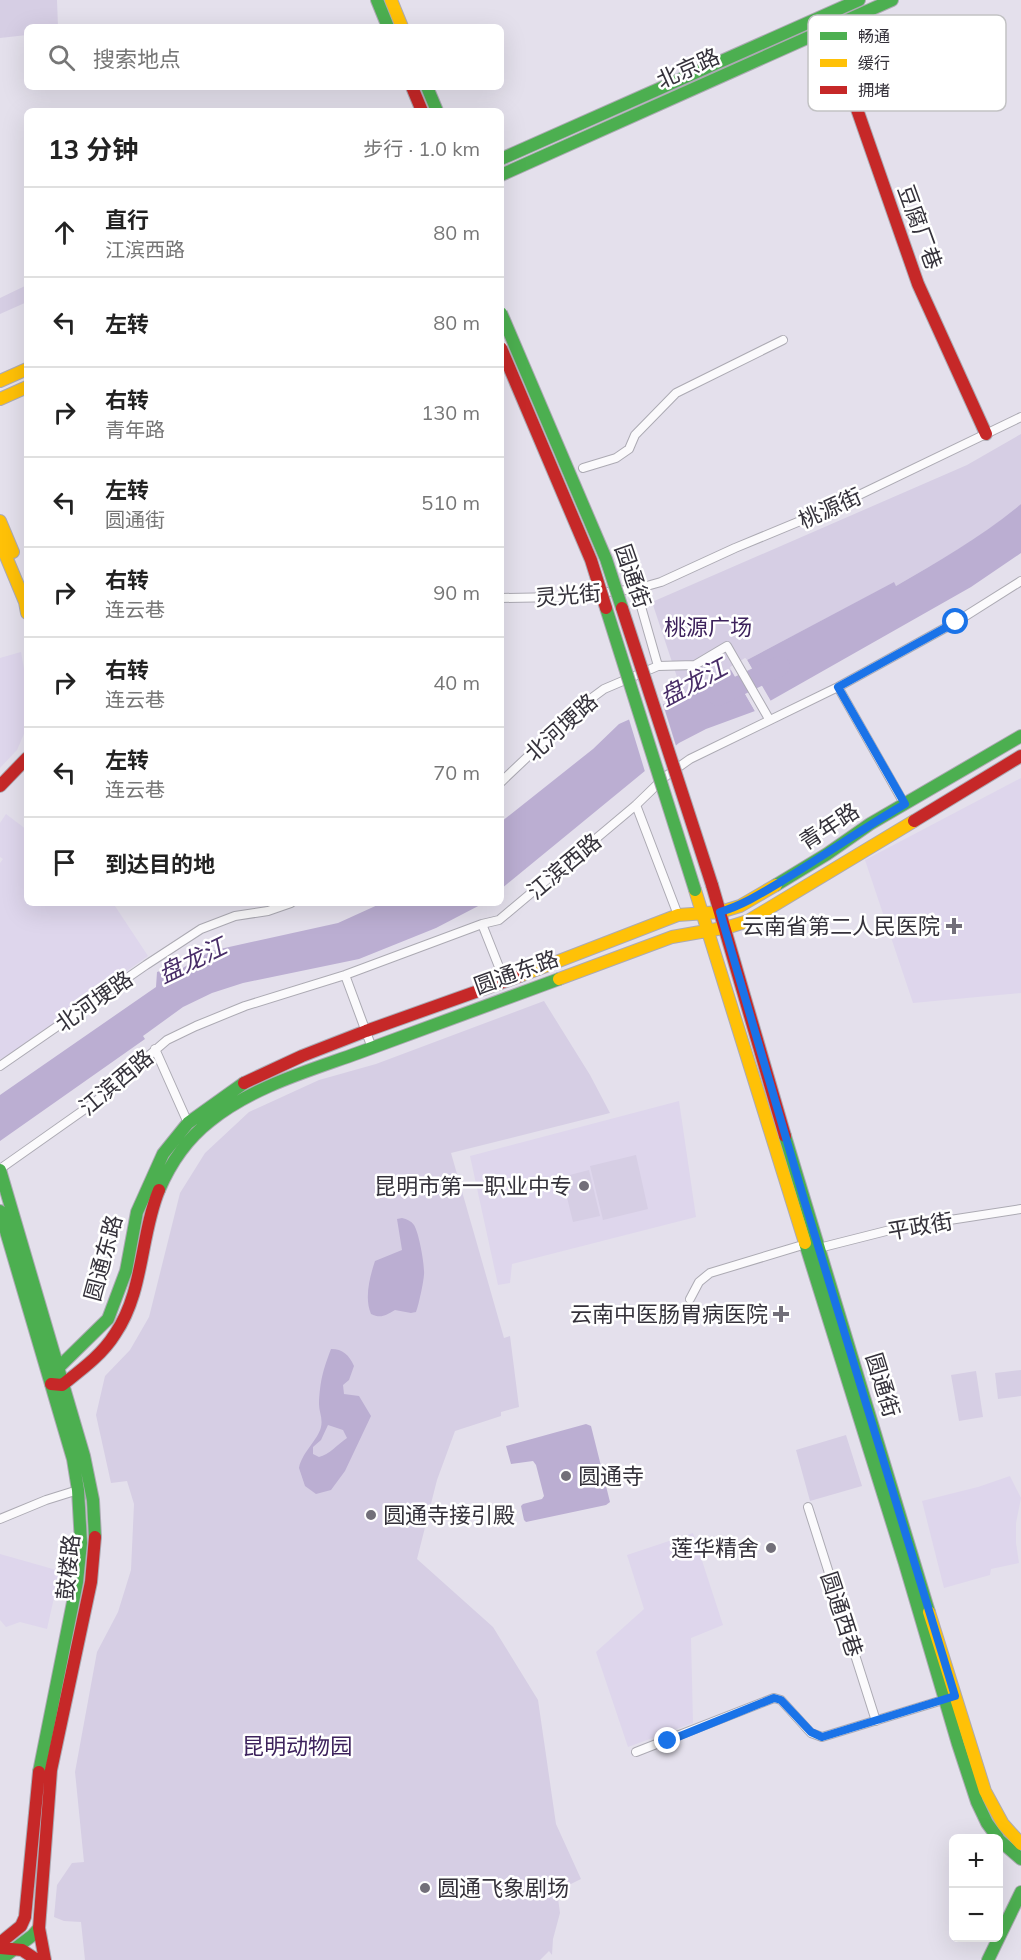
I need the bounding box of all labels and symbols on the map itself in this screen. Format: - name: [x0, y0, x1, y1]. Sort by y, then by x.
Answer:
- legend: [808, 15, 1006, 111]
- text: 畅通: [858, 26, 890, 46]
- street label: 北京路: [652, 42, 724, 94]
- text: 缓行: [858, 53, 890, 73]
- text: 拥堵: [858, 80, 890, 100]
- street label: 豆腐厂巷: [892, 181, 948, 273]
- street label: 桃源街: [794, 482, 866, 534]
- street label: 园通街: [609, 540, 657, 612]
- street label: 灵光街: [534, 578, 602, 612]
- route start: [942, 608, 968, 634]
- park label: 桃源广场: [664, 613, 752, 641]
- water label: 盘龙江: [654, 650, 734, 712]
- street label: 北河埂路: [519, 687, 603, 767]
- street label: 青年路: [794, 796, 864, 856]
- street label: 江滨西路: [521, 827, 607, 905]
- place label: 云南省第二人民医院: [742, 912, 940, 940]
- marker: 云南省第二人民医院: [945, 917, 963, 935]
- water label: 盘龙江: [153, 929, 234, 989]
- street label: 圆通东路: [470, 944, 562, 1000]
- street label: 北河埂路: [50, 964, 138, 1038]
- street label: 江滨西路: [73, 1043, 159, 1121]
- place label: 昆明市第一职业中专: [374, 1172, 572, 1200]
- marker: 昆明市第一职业中专: [577, 1179, 591, 1193]
- street label: 平政街: [885, 1206, 955, 1246]
- street label: 圆通东路: [78, 1212, 128, 1304]
- place label: 云南中医肠胃病医院: [570, 1300, 768, 1328]
- marker: 云南中医肠胃病医院: [772, 1305, 790, 1323]
- street label: 圆通街: [860, 1349, 906, 1421]
- place label: 圆通寺: [578, 1462, 644, 1490]
- marker: 圆通寺: [559, 1469, 573, 1483]
- place label: 圆通寺接引殿: [383, 1501, 515, 1529]
- marker: 圆通寺接引殿: [364, 1508, 378, 1522]
- street label: 鼓楼路: [51, 1533, 85, 1601]
- place label: 莲华精舍: [671, 1534, 759, 1562]
- marker: 莲华精舍: [764, 1541, 778, 1555]
- street label: 圆通西巷: [815, 1568, 869, 1660]
- route end: [654, 1727, 680, 1753]
- park label: 昆明动物园: [242, 1732, 352, 1760]
- place label: 圆通飞象剧场: [437, 1874, 569, 1902]
- marker: 圆通飞象剧场: [418, 1881, 432, 1895]

